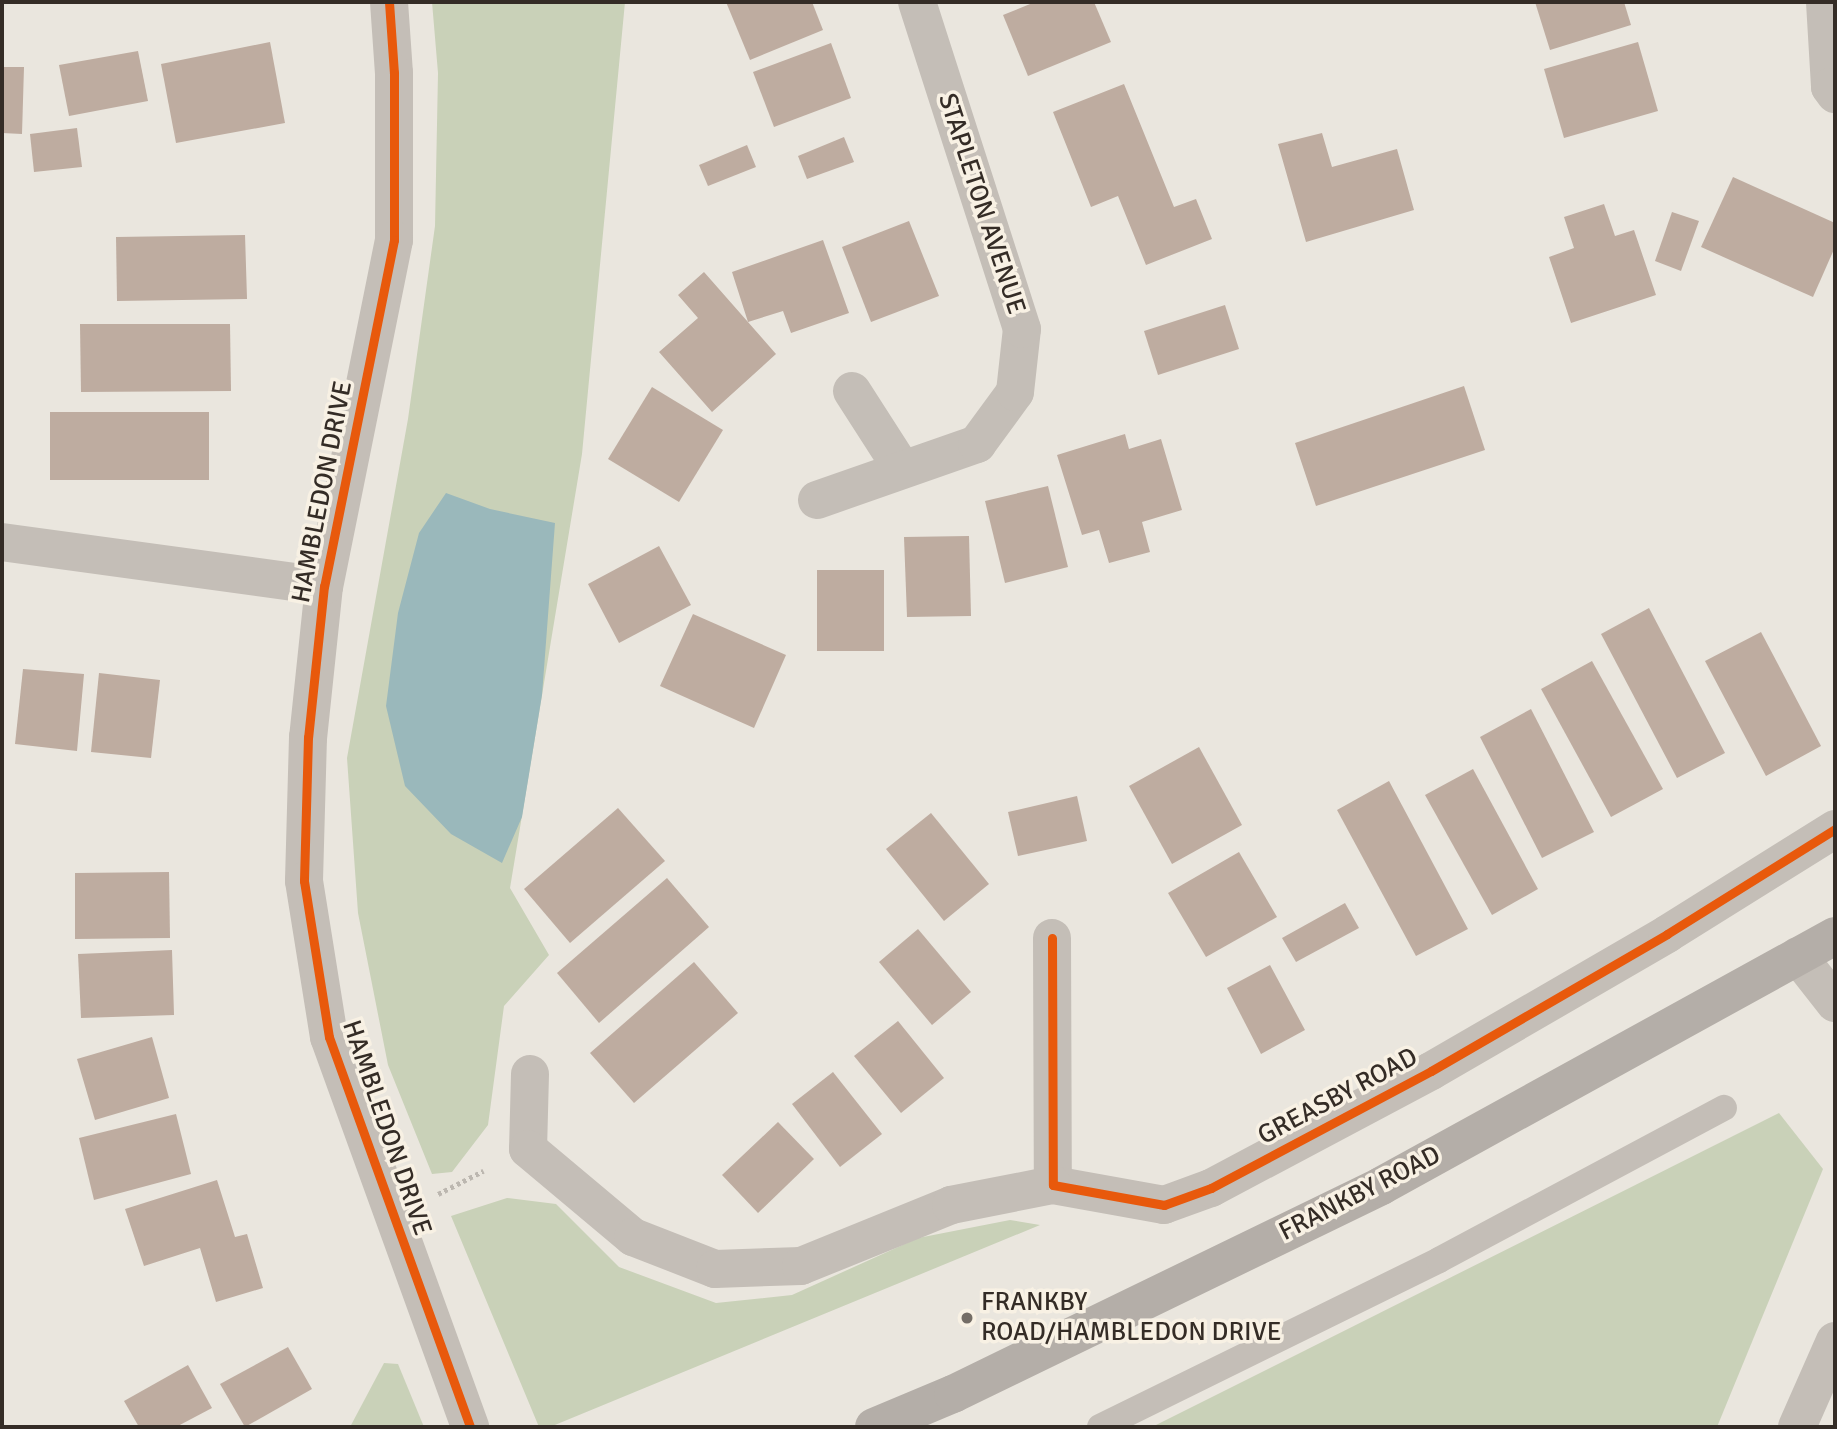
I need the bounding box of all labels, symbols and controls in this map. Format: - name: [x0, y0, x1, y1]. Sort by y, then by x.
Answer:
- street label: STAPLETON AVENUE: [931, 90, 1031, 318]
- street label: HAMBLEDON DRIVE: [286, 378, 360, 606]
- street label: HAMBLEDON DRIVE: [335, 1016, 437, 1240]
- street label: GREASBY ROAD: [1253, 1042, 1423, 1152]
- street label: FRANKBY ROAD: [1274, 1140, 1446, 1248]
- place label: FRANKBY ROAD/HAMBLEDON DRIVE: [981, 1287, 1281, 1348]
- marker: FRANKBY ROAD/HAMBLEDON DRIVE: [959, 1310, 975, 1326]

